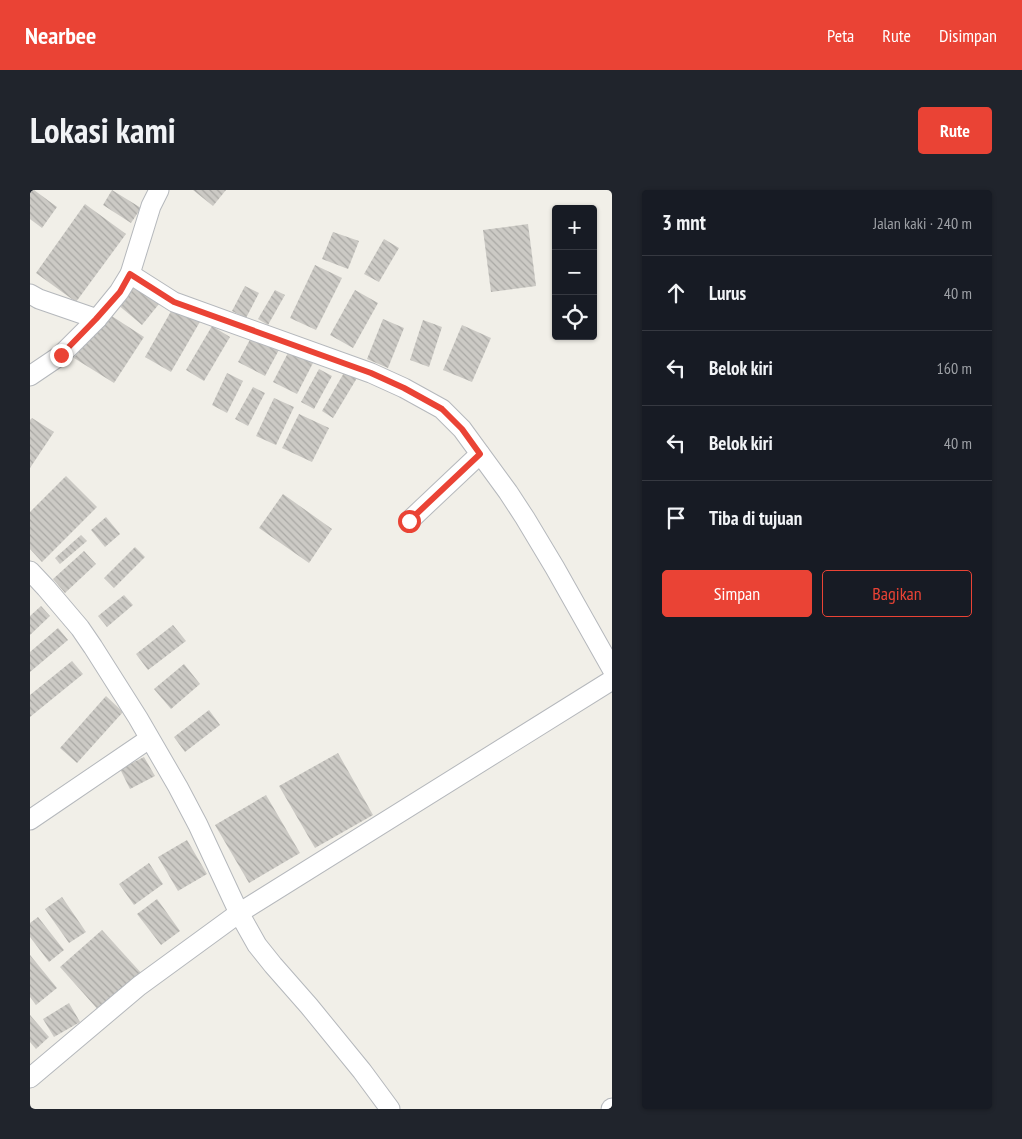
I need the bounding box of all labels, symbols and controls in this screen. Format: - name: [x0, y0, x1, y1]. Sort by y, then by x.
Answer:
- text: Nearbee: [25, 20, 96, 51]
- text: Peta: [827, 24, 854, 47]
- text: Rute: [882, 24, 911, 47]
- text: Disimpan: [939, 24, 997, 47]
- text: Lokasi kami: [30, 107, 176, 153]
- button: Rute: [918, 107, 992, 154]
- map controls: [552, 205, 597, 340]
- button: +: [552, 205, 597, 250]
- text: 3 mnt: [662, 209, 706, 236]
- text: Jalan kaki · 240 m: [873, 213, 972, 233]
- button: −: [552, 250, 597, 295]
- icon: ahead: [662, 279, 690, 307]
- text: Lurus: [709, 281, 746, 305]
- text: 40 m: [944, 283, 972, 303]
- button: locate: [552, 295, 597, 340]
- route end: [50, 344, 73, 367]
- icon: left: [662, 354, 690, 382]
- text: Belok kiri: [709, 356, 773, 380]
- text: 160 m: [937, 358, 972, 378]
- icon: left: [662, 429, 690, 457]
- text: Belok kiri: [709, 431, 773, 455]
- text: 40 m: [944, 433, 972, 453]
- icon: arrive: [662, 504, 690, 532]
- text: Tiba di tujuan: [709, 506, 802, 530]
- route start: [398, 510, 421, 533]
- button: Simpan: [662, 570, 812, 617]
- button: Bagikan: [822, 570, 972, 617]

